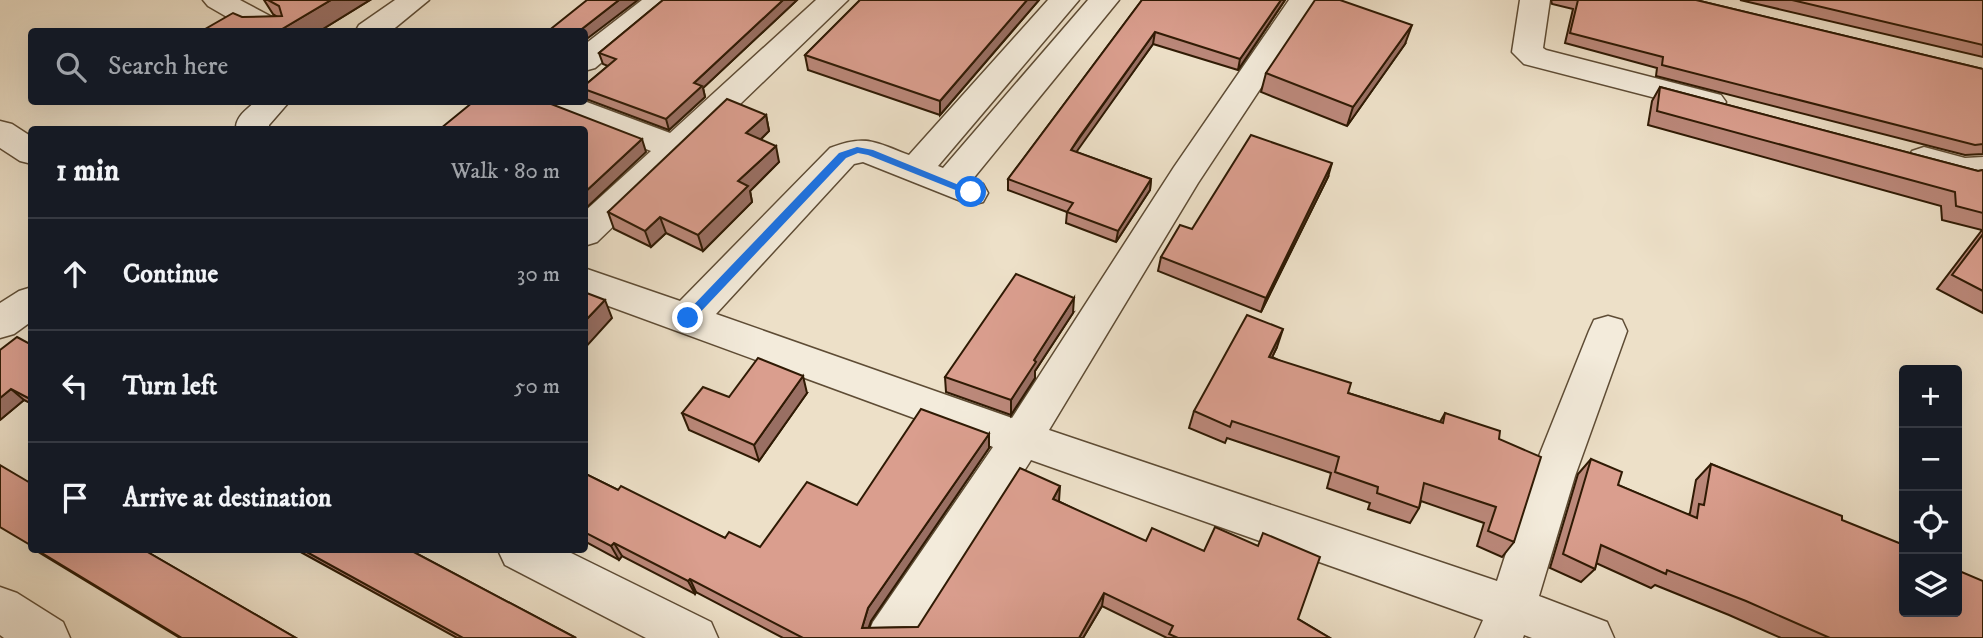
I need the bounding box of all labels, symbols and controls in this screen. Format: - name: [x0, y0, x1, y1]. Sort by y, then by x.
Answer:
- search box: [28, 28, 588, 105]
- icon: search: [52, 48, 90, 86]
- text: Search here: [108, 50, 228, 83]
- text: 1 min: [56, 153, 119, 190]
- text: Walk · 80 m: [451, 157, 560, 186]
- route start: [955, 176, 986, 207]
- icon: ahead: [56, 255, 94, 293]
- text: Continue: [123, 258, 218, 291]
- text: 30 m: [517, 260, 560, 289]
- route end: [672, 302, 703, 333]
- map controls: [1899, 365, 1962, 617]
- button: +: [1899, 365, 1962, 428]
- icon: left: [56, 367, 94, 405]
- text: Turn left: [123, 370, 217, 403]
- text: 50 m: [514, 372, 560, 401]
- button: −: [1899, 428, 1962, 491]
- icon: arrive: [56, 479, 94, 517]
- text: Arrive at destination: [123, 482, 332, 515]
- button: locate: [1899, 491, 1962, 554]
- button: layers: [1899, 554, 1962, 617]

